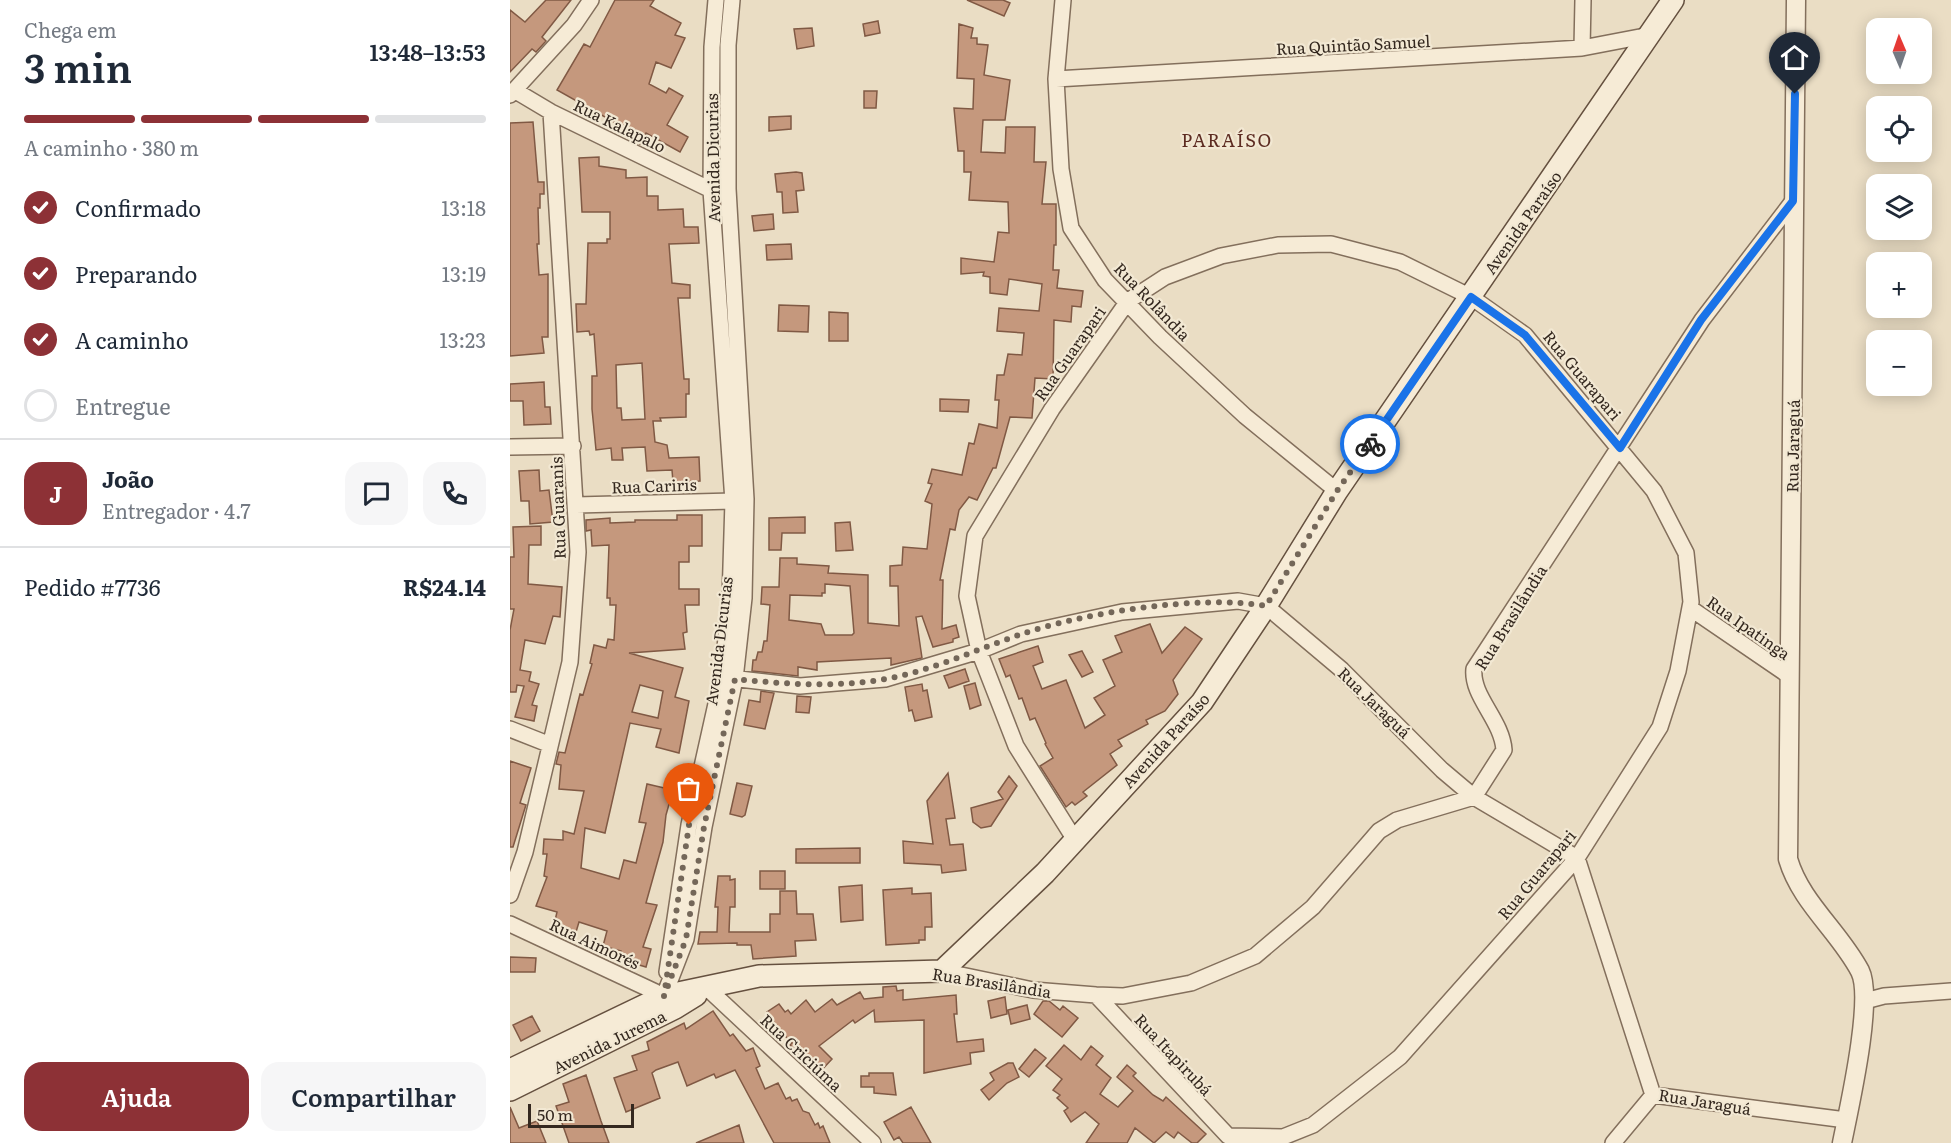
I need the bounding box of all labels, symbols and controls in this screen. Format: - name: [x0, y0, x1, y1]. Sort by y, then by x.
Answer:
- text: Chega em: [24, 14, 117, 44]
- north arrow: [1866, 18, 1932, 84]
- map controls: [1866, 18, 1932, 396]
- street label: Rua Quintão Samuel: [1275, 28, 1431, 60]
- pin: [1769, 32, 1820, 94]
- text: 13:48–13:53: [369, 35, 486, 68]
- text: 3 min: [24, 37, 132, 95]
- icon: home: [1778, 41, 1811, 74]
- street label: Rua Kalapalo: [570, 92, 670, 158]
- street label: Avenida Dicurias: [699, 93, 725, 223]
- button: locate: [1866, 96, 1932, 162]
- district label: PARAÍSO: [1181, 126, 1273, 153]
- text: A caminho · 380 m: [24, 132, 199, 162]
- street label: Avenida Paraíso: [1477, 165, 1567, 279]
- button: layers: [1866, 174, 1932, 240]
- icon: check: [24, 191, 57, 224]
- text: Confirmado: [75, 191, 201, 224]
- text: 13:18: [441, 192, 486, 222]
- button: +: [1866, 252, 1932, 318]
- street label: Rua Rolândia: [1109, 256, 1197, 346]
- icon: check: [24, 257, 57, 290]
- text: Preparando: [75, 257, 197, 290]
- text: 13:19: [442, 258, 486, 288]
- street label: Rua Guarapari: [1027, 301, 1111, 405]
- icon: check: [24, 323, 57, 356]
- text: A caminho: [75, 323, 189, 356]
- text: 13:23: [440, 324, 486, 354]
- street label: Rua Guarapari: [1538, 325, 1628, 425]
- button: −: [1866, 330, 1932, 396]
- text: Entregue: [75, 389, 171, 422]
- street label: Rua Jaraguá: [1779, 399, 1805, 493]
- courier: [1340, 414, 1400, 474]
- icon: bike: [1354, 428, 1387, 461]
- street label: Rua Guaranis: [543, 456, 571, 560]
- text: João: [102, 462, 154, 495]
- button: chat: [345, 462, 408, 525]
- button: phone: [423, 462, 486, 525]
- street label: Rua Cariris: [611, 472, 697, 498]
- text: J: [49, 477, 62, 510]
- text: Entregador · 4.7: [102, 495, 251, 525]
- street label: Rua Brasilândia: [1468, 559, 1552, 674]
- text: Pedido #7736: [24, 570, 161, 603]
- text: R$24.14: [403, 570, 486, 603]
- street label: Avenida Dicurias: [698, 575, 738, 707]
- street label: Rua Ipatinga: [1702, 589, 1796, 665]
- street label: Rua Jaraguá: [1333, 661, 1417, 743]
- street label: Avenida Paraíso: [1116, 687, 1214, 793]
- pin: [663, 763, 714, 825]
- icon: bag: [672, 772, 705, 805]
- street label: Rua Guarapari: [1491, 824, 1581, 924]
- street label: Rua Aimorés: [546, 912, 644, 974]
- street label: Rua Brasilândia: [931, 961, 1054, 1003]
- street label: Avenida Jurema: [548, 1003, 670, 1079]
- street label: Rua Itapirubá: [1129, 1007, 1219, 1101]
- street label: Rua Criciúma: [756, 1008, 849, 1097]
- button: Ajuda: [24, 1062, 249, 1131]
- button: Compartilhar: [261, 1062, 486, 1131]
- street label: Rua Jaraguá: [1657, 1082, 1753, 1120]
- scale bar: [528, 1101, 634, 1128]
- text: 50 m: [537, 1102, 573, 1126]

